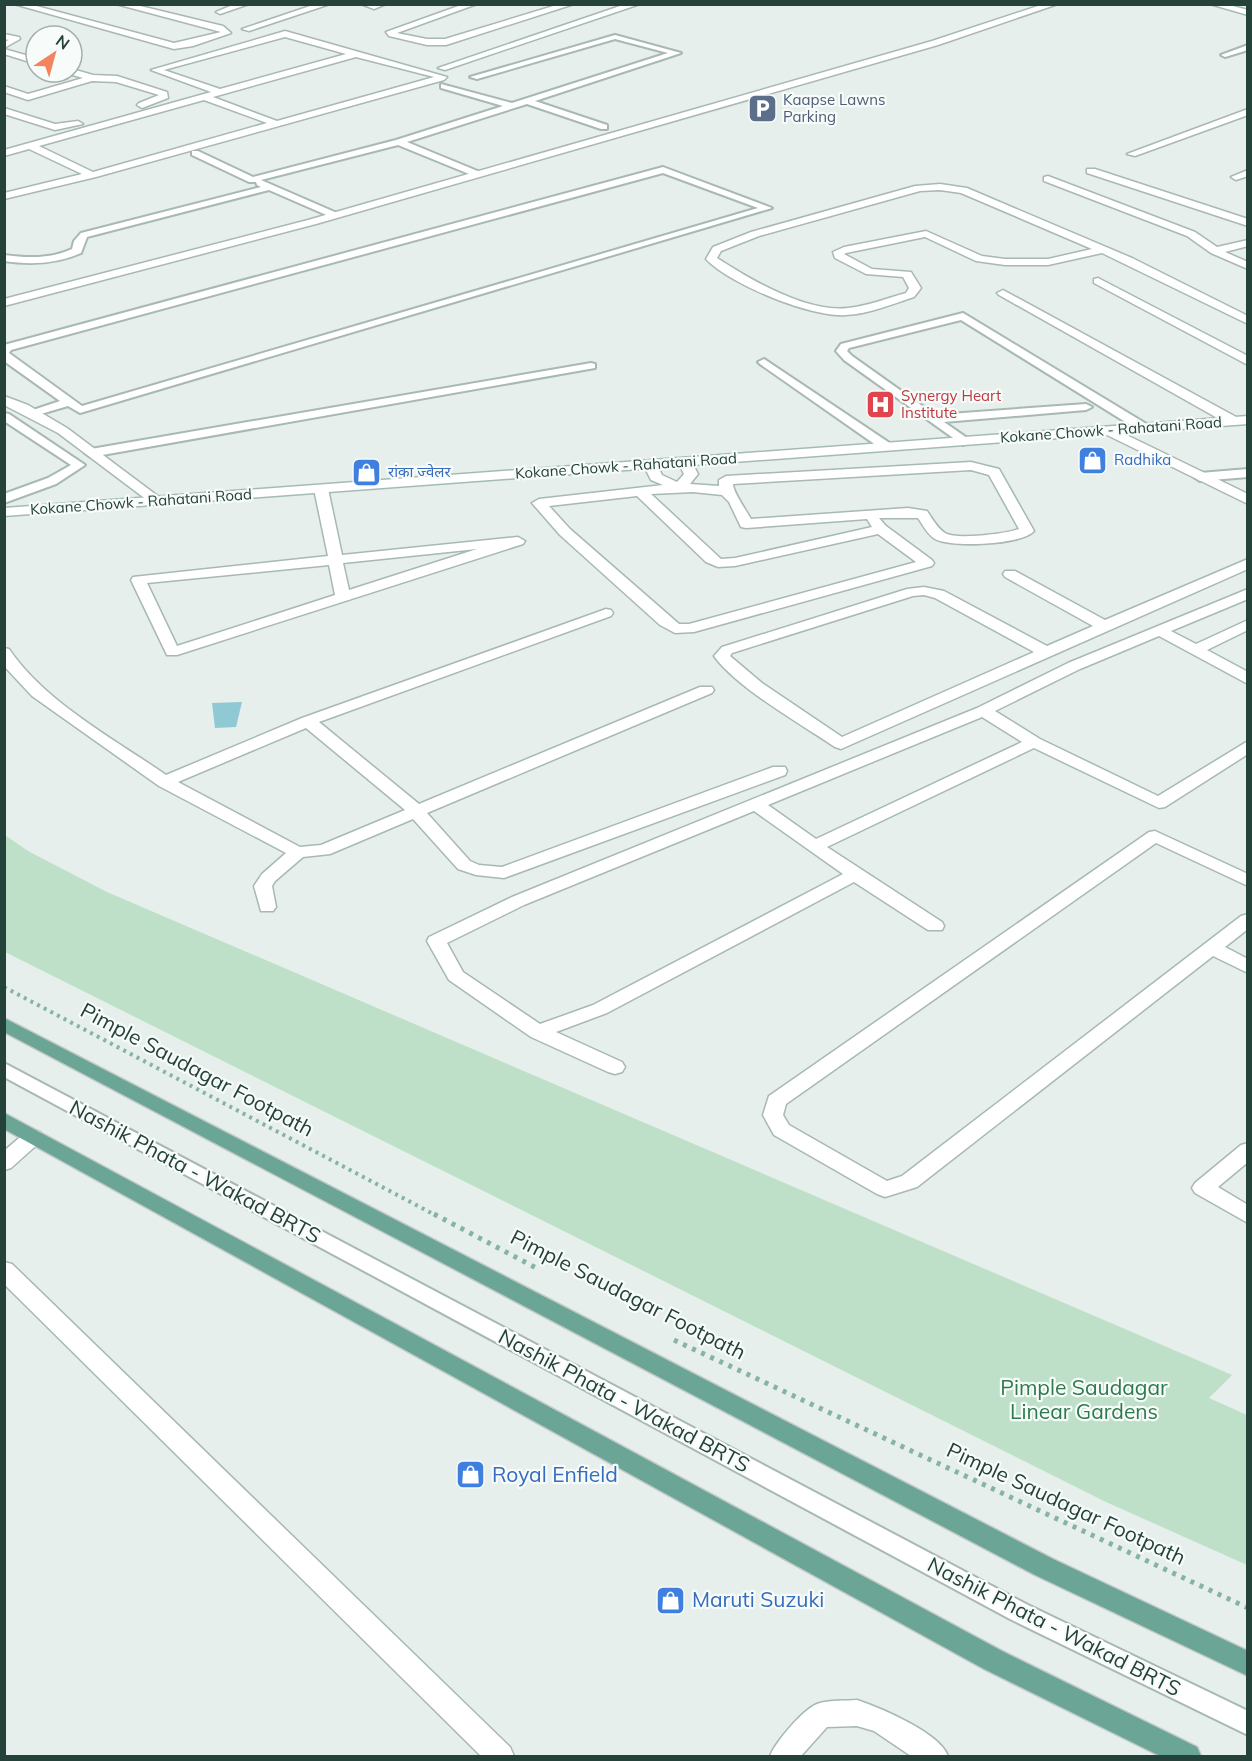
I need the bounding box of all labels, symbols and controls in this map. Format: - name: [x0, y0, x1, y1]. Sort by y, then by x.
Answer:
- north arrow: [24, 24, 84, 84]
- text: N: [52, 30, 74, 54]
- place label: Kaapse Lawns Parking: [783, 90, 885, 126]
- parking icon: Kaapse Lawns Parking: [746, 93, 778, 125]
- place label: Synergy Heart Institute: [901, 386, 1001, 422]
- hospital icon: Synergy Heart Institute: [864, 389, 896, 421]
- street label: Kokane Chowk - Rahatani Road: [999, 412, 1223, 447]
- shop icon: Radhika: [1077, 444, 1109, 476]
- street label: Kokane Chowk - Rahatani Road: [514, 448, 738, 483]
- place label: Radhika: [1114, 450, 1171, 469]
- shop icon: रांका ज्वेलर: [351, 456, 383, 488]
- place label: रांका ज्वेलर: [388, 462, 451, 481]
- street label: Kokane Chowk - Rahatani Road: [29, 484, 253, 519]
- street label: Pimple Saudagar Footpath: [76, 996, 319, 1142]
- street label: Nashik Phata - Wakad BRTS: [65, 1094, 325, 1248]
- street label: Pimple Saudagar Footpath: [507, 1223, 750, 1365]
- street label: Nashik Phata - Wakad BRTS: [494, 1323, 754, 1477]
- park label: Pimple Saudagar Linear Gardens: [1000, 1374, 1168, 1424]
- street label: Pimple Saudagar Footpath: [943, 1436, 1190, 1570]
- shop icon: Royal Enfield: [455, 1459, 487, 1491]
- place label: Royal Enfield: [492, 1461, 618, 1487]
- street label: Nashik Phata - Wakad BRTS: [924, 1551, 1185, 1701]
- shop icon: Maruti Suzuki: [655, 1584, 687, 1616]
- place label: Maruti Suzuki: [692, 1586, 824, 1612]

